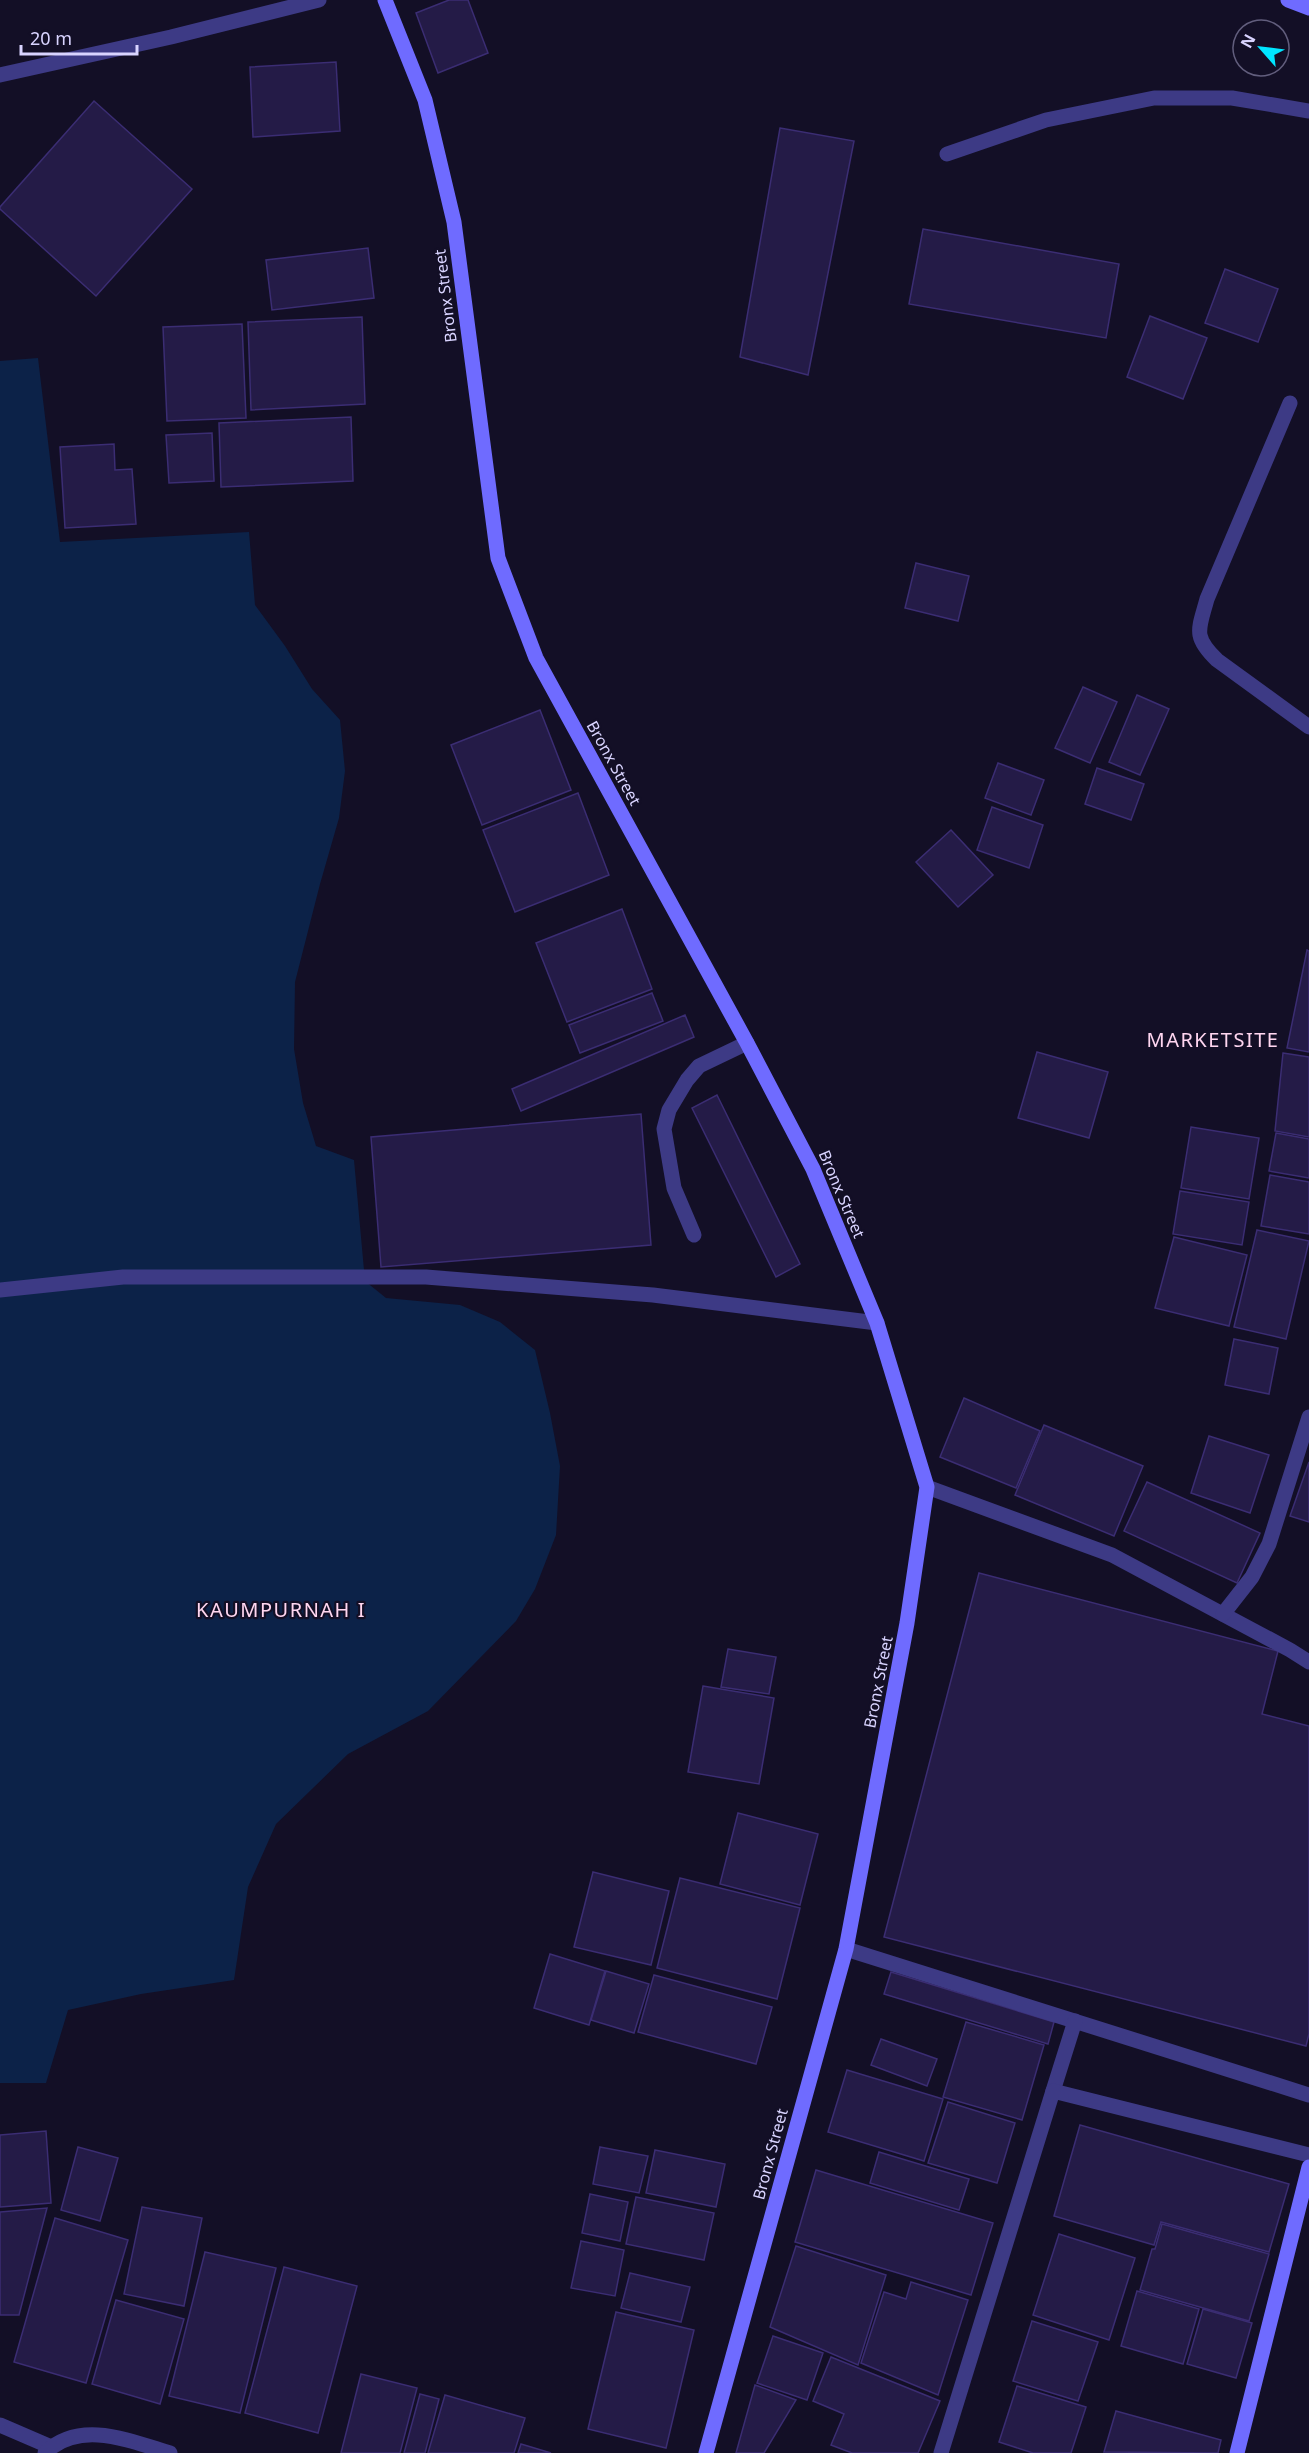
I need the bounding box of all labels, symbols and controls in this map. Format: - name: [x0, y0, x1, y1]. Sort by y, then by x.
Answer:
- scale bar: [21, 18, 136, 56]
- north arrow: [1231, 18, 1291, 78]
- text: 20 m: [30, 26, 72, 50]
- text: N: [1235, 30, 1261, 52]
- street label: Bronx Street: [428, 248, 462, 344]
- street label: Bronx Street: [582, 717, 646, 809]
- district label: MARKETSITE: [1147, 1026, 1279, 1053]
- street label: Bronx Street: [814, 1147, 870, 1242]
- district label: KAUMPURNAH I: [196, 1596, 366, 1623]
- street label: Bronx Street: [858, 1634, 898, 1730]
- street label: Bronx Street: [747, 2106, 793, 2202]

